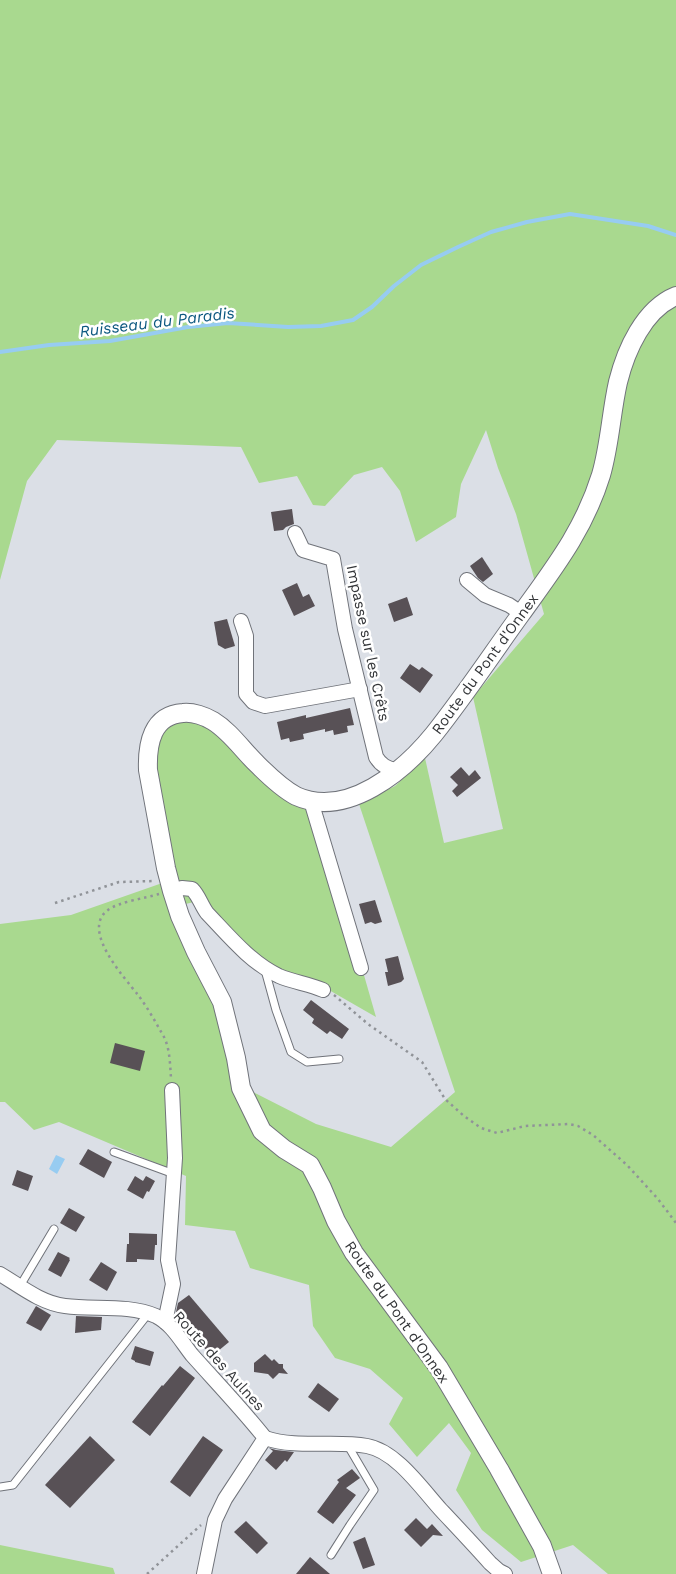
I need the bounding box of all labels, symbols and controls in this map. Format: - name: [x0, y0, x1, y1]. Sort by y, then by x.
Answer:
- water label: Ruisseau du Paradis: [78, 303, 236, 341]
- street label: Impasse sur les Crêts: [343, 563, 393, 723]
- street label: Route du Pont d'Onnex: [428, 590, 542, 738]
- street label: Route du Pont d'Onnex: [341, 1237, 453, 1387]
- street label: Route des Aulnes: [169, 1307, 269, 1415]

